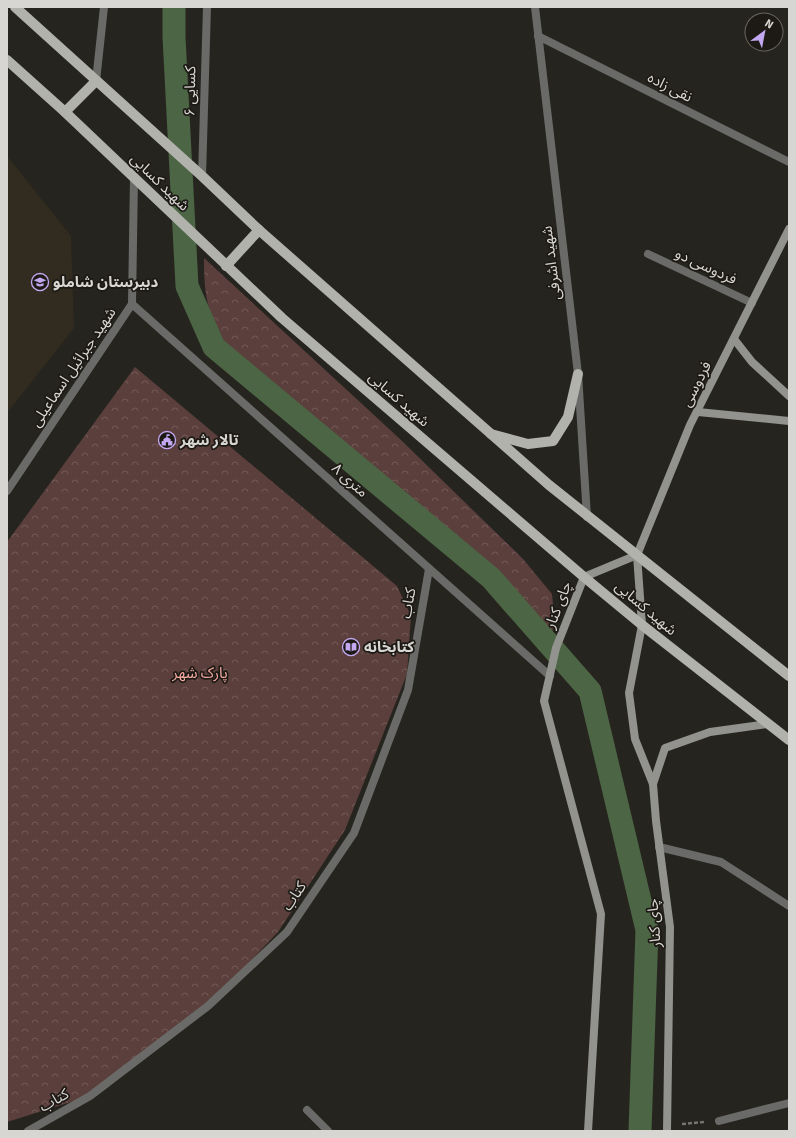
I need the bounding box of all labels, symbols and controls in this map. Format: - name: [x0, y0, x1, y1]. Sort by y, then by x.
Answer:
- north arrow: [744, 12, 784, 52]
- text: N: [762, 16, 776, 31]
- street label: کسایی ۶: [181, 65, 199, 117]
- street label: نقی زاده: [645, 68, 695, 106]
- street label: شهید کسایی: [127, 149, 193, 215]
- street label: شهید اشرفی: [537, 225, 564, 301]
- street label: فردوسی دو: [672, 244, 740, 288]
- school or university icon: دبیرستان شاملو: [30, 272, 50, 292]
- place label: دبیرستان شاملو: [53, 273, 159, 291]
- street label: شهید جبرائیل اسماعیلی: [26, 304, 120, 430]
- street label: فردوسی: [677, 358, 715, 410]
- street label: شهید کسایی: [365, 368, 433, 431]
- public building icon: تالار شهر: [157, 430, 177, 450]
- place label: تالار شهر: [179, 431, 239, 449]
- street label: ۸ متری: [328, 459, 372, 501]
- street label: شهید کسایی: [611, 577, 681, 639]
- street label: چای کنار: [540, 579, 576, 632]
- street label: کتاب: [396, 585, 420, 620]
- library icon: کتابخانه: [341, 637, 361, 657]
- place label: کتابخانه: [364, 638, 414, 656]
- park label: پارک شهر: [171, 664, 228, 683]
- street label: کتاب: [278, 877, 311, 914]
- street label: چای کنار: [643, 898, 666, 949]
- street label: کتاب: [36, 1084, 73, 1115]

